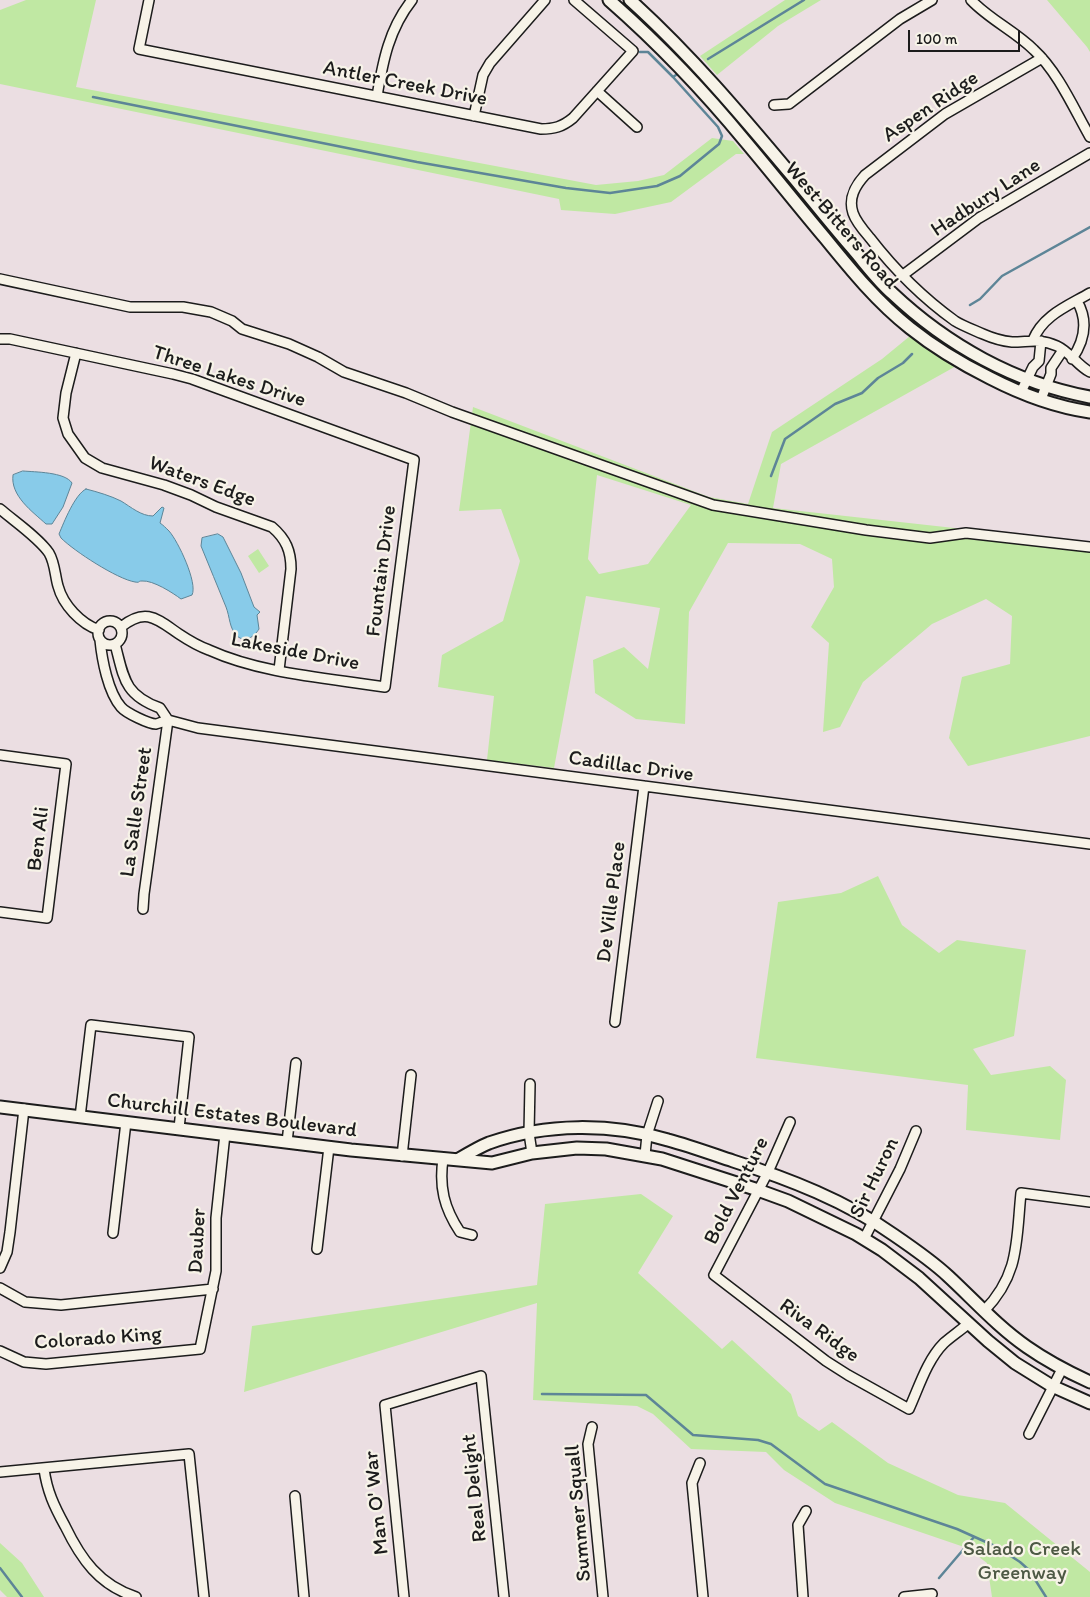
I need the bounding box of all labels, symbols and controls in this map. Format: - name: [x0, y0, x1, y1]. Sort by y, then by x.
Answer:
- scale bar: [910, 20, 1022, 52]
- text: 100 m: [916, 30, 957, 48]
- street label: Antler Creek Drive: [321, 56, 489, 112]
- street label: Aspen Ridge: [878, 66, 984, 148]
- street label: Hadbury Lane: [926, 153, 1046, 243]
- street label: West Bitters Road: [779, 157, 903, 295]
- street label: Three Lakes Drive: [149, 340, 309, 414]
- street label: Waters Edge: [145, 451, 259, 513]
- street label: Fountain Drive: [361, 504, 403, 638]
- street label: Lakeside Drive: [229, 627, 361, 677]
- street label: La Salle Street: [115, 745, 159, 879]
- street label: Cadillac Drive: [567, 746, 695, 788]
- street label: Ben Ali: [23, 805, 55, 873]
- street label: De Ville Place: [592, 840, 632, 964]
- street label: Churchill Estates Boulevard: [106, 1088, 358, 1144]
- street label: Bold Venture: [699, 1133, 775, 1249]
- street label: Sir Huron: [845, 1134, 905, 1222]
- street label: Dauber: [184, 1208, 212, 1274]
- street label: Riva Ridge: [774, 1293, 864, 1369]
- street label: Colorado King: [33, 1322, 163, 1356]
- street label: Real Delight: [457, 1433, 493, 1543]
- street label: Summer Squall: [560, 1443, 598, 1583]
- street label: Man O' War: [359, 1450, 395, 1556]
- park label: Salado Creek Greenway: [963, 1537, 1081, 1587]

